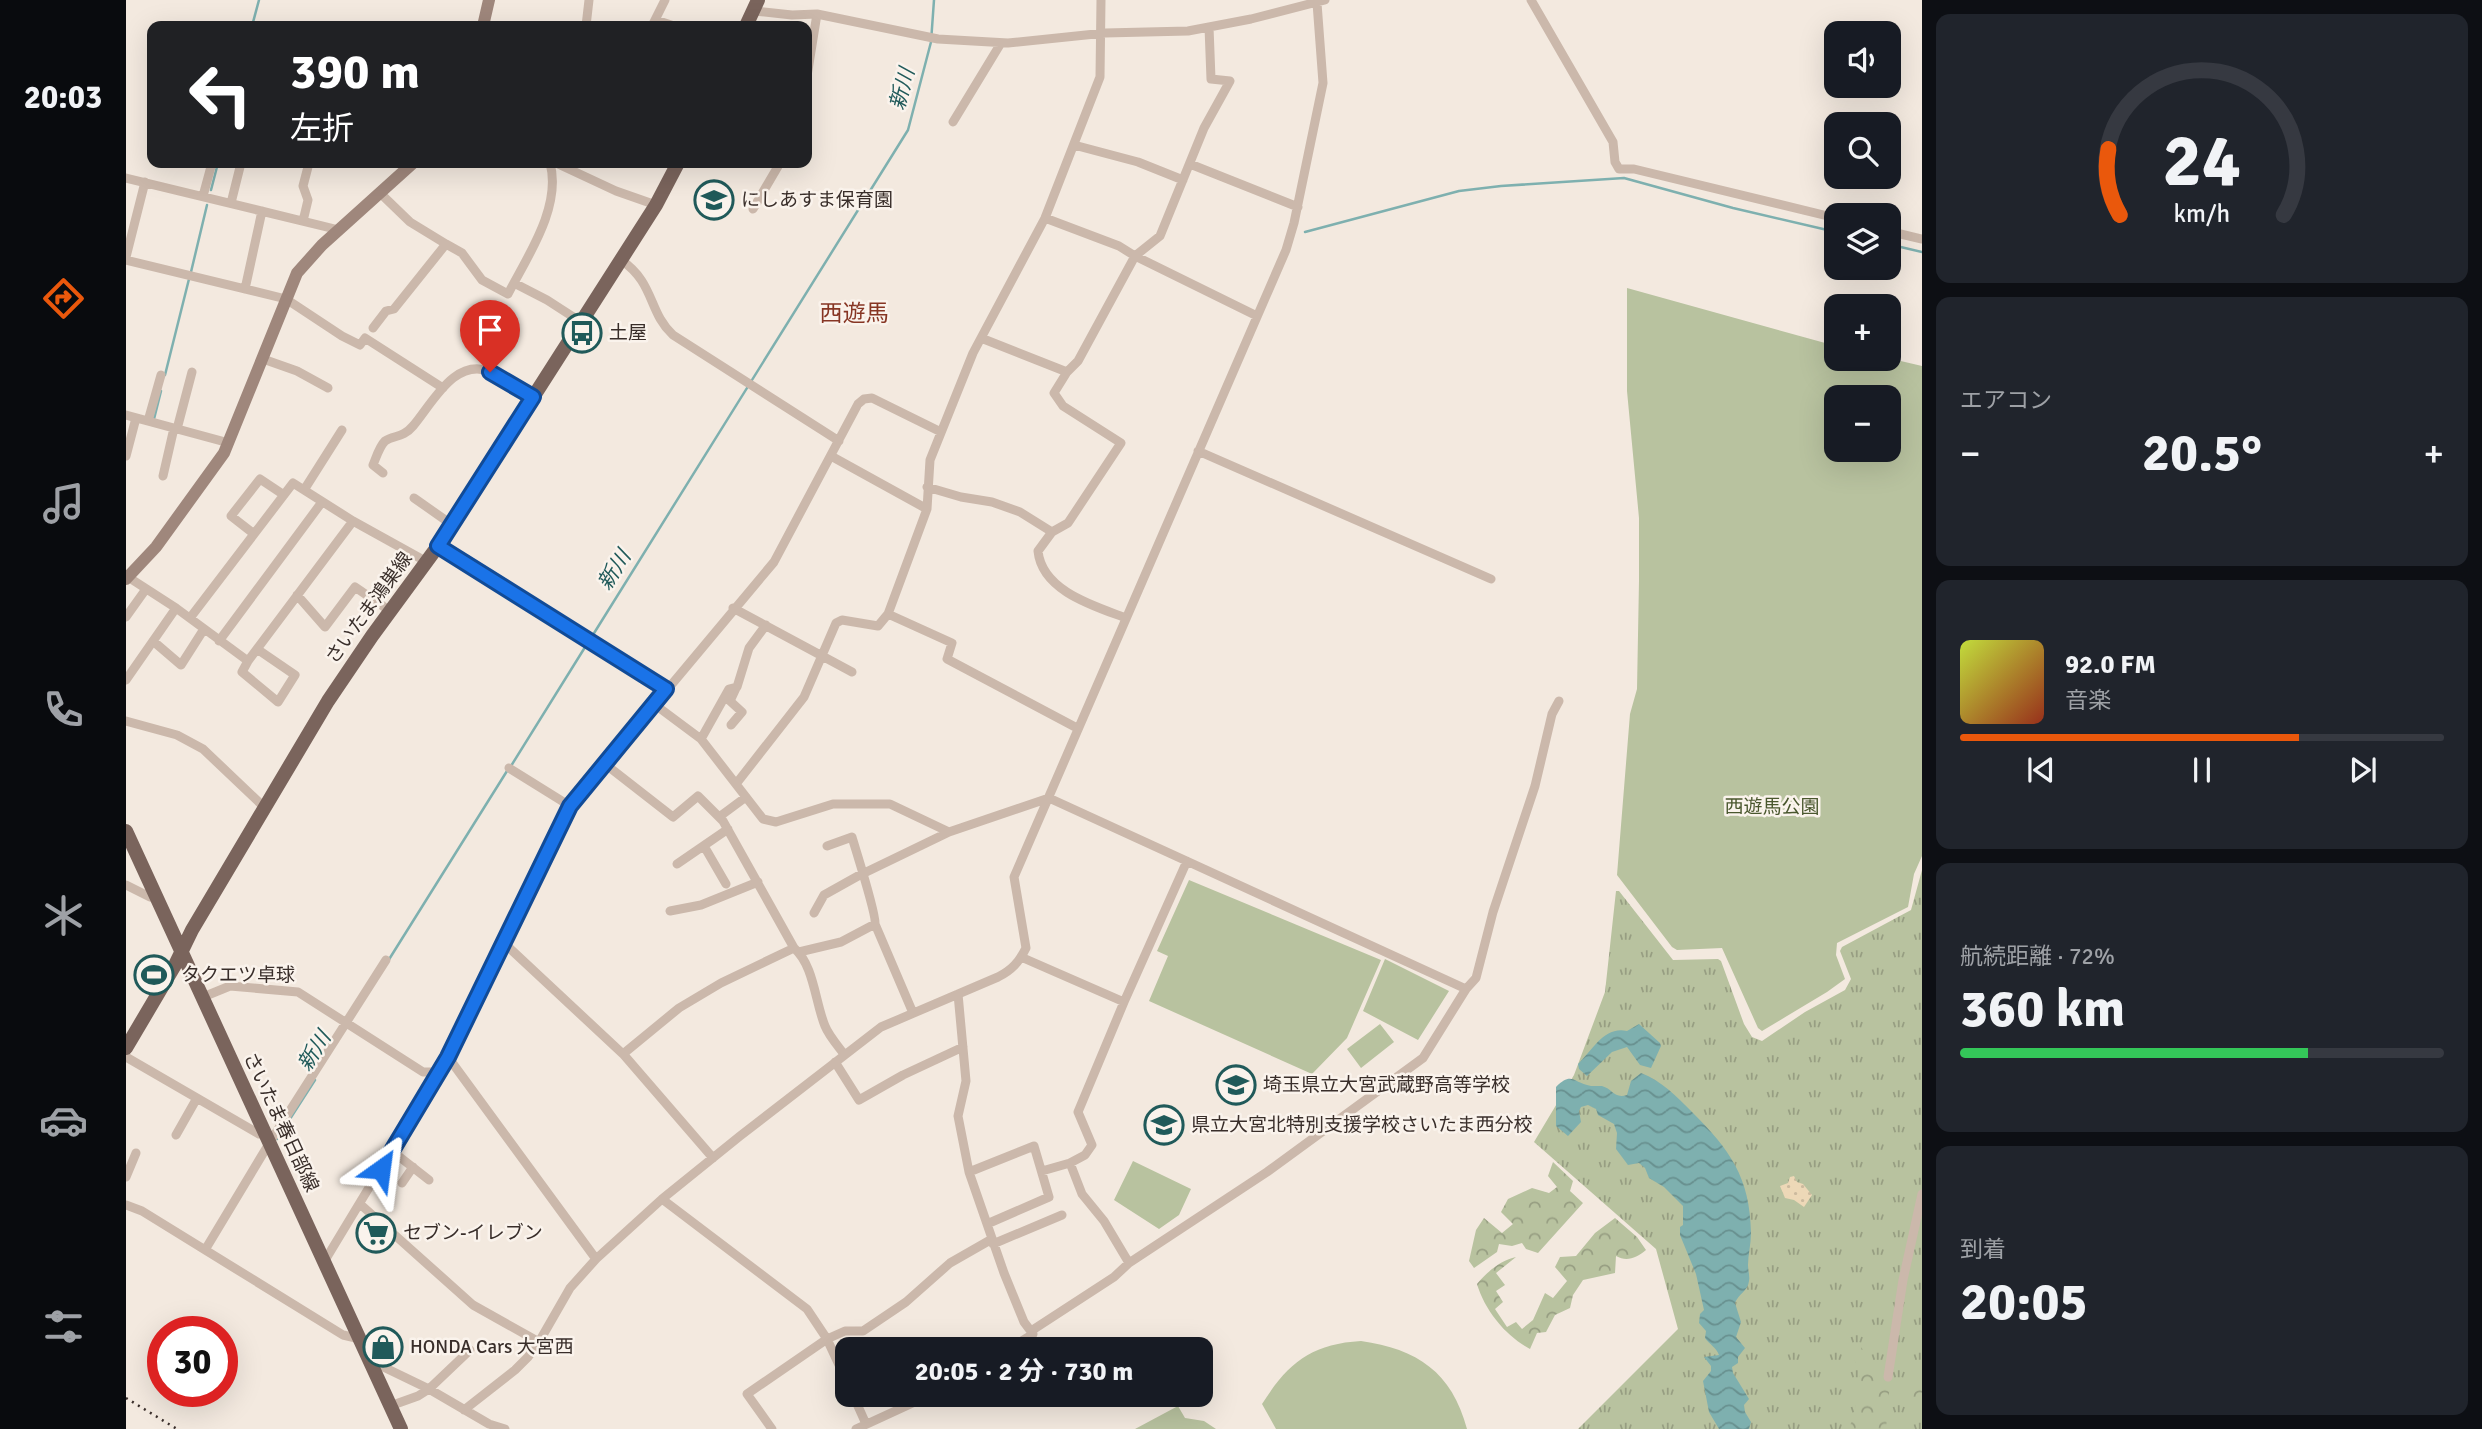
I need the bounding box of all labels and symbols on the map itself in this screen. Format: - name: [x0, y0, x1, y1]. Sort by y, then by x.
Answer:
- water label: 新川: [884, 63, 921, 113]
- school or university icon: にしあすま保育園: [693, 179, 735, 221]
- place label: にしあすま保育園: [741, 188, 893, 212]
- district label: 西遊馬: [820, 299, 889, 328]
- pin: [460, 300, 520, 372]
- bus stop icon: 土屋: [561, 312, 603, 354]
- place label: 土屋: [609, 321, 647, 345]
- water label: 新川: [592, 544, 637, 595]
- street label: さいたま鴻巣線: [320, 547, 418, 669]
- park label: 西遊馬公園: [1724, 795, 1820, 819]
- sports icon: タクエツ卓球: [133, 954, 175, 996]
- place label: タクエツ卓球: [181, 963, 295, 987]
- water label: 新川: [292, 1025, 337, 1076]
- street label: さいたま春日部線: [238, 1048, 324, 1196]
- school or university icon: 埼玉県立大宮武蔵野高等学校: [1215, 1064, 1257, 1106]
- place label: 埼玉県立大宮武蔵野高等学校: [1263, 1073, 1510, 1097]
- school or university icon: 県立大宮北特別支援学校さいたま西分校: [1143, 1104, 1185, 1146]
- place label: 県立大宮北特別支援学校さいたま西分校: [1191, 1113, 1532, 1137]
- position arrow: [344, 1132, 418, 1206]
- supermarket icon: セブン-イレブン: [355, 1212, 397, 1254]
- place label: セブン-イレブン: [403, 1221, 543, 1245]
- speed limit sign: 30: [147, 1316, 238, 1407]
- shop icon: HONDA Cars 大宮西: [362, 1326, 404, 1368]
- place label: HONDA Cars 大宮西: [410, 1335, 574, 1359]

